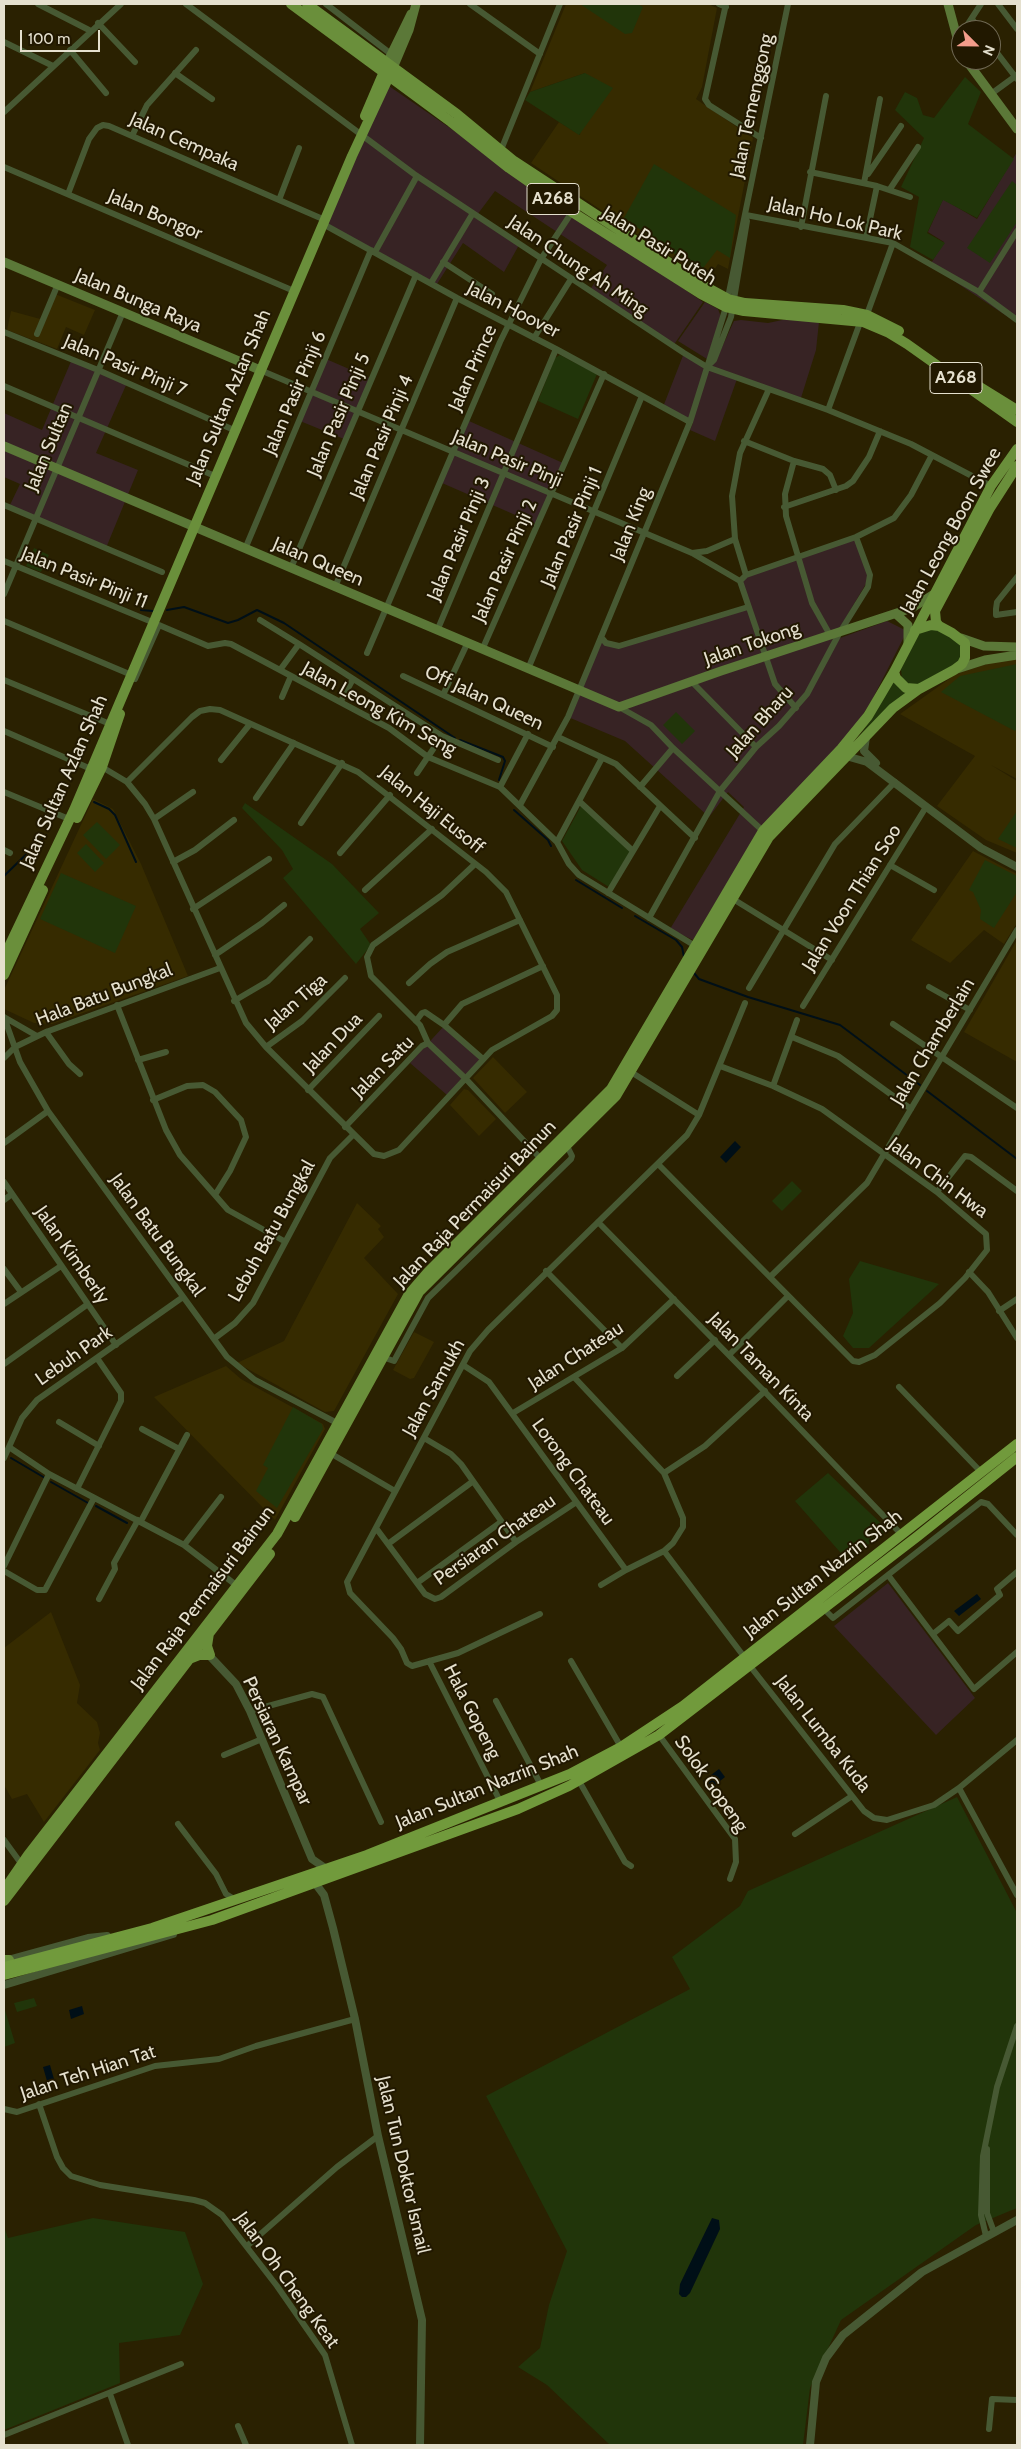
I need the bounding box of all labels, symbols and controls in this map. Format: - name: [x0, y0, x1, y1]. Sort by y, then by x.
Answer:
- scale bar: [22, 20, 102, 52]
- north arrow: [951, 20, 1001, 70]
- text: 100 m: [28, 30, 70, 48]
- street label: Jalan Temenggong: [726, 32, 778, 180]
- text: N: [979, 42, 999, 59]
- street label: Jalan Cempaka: [126, 108, 242, 176]
- road number: A268: [527, 183, 579, 214]
- street label: Jalan Bongor: [104, 185, 206, 245]
- street label: Jalan Ho Lok Park: [766, 192, 904, 246]
- street label: Jalan Pasir Puteh: [597, 202, 721, 290]
- street label: Jalan Chung Ah Ming: [504, 211, 652, 321]
- street label: Jalan Bunga Raya: [71, 264, 205, 338]
- street label: Jalan Hoover: [463, 277, 563, 343]
- street label: Jalan Sultan Azlan Shah: [182, 306, 276, 488]
- street label: Jalan Prince: [444, 321, 502, 415]
- street label: Jalan Pasir Pinji 6: [259, 327, 331, 459]
- street label: Jalan Pasir Pinji 7: [60, 330, 190, 402]
- street label: Jalan Pasir Pinji 5: [303, 350, 375, 480]
- road number: A268: [930, 362, 982, 393]
- street label: Jalan Pasir Pinji 4: [346, 371, 418, 503]
- street label: Jalan Sultan: [20, 399, 78, 495]
- street label: Jalan Pasir Pinji: [448, 426, 566, 492]
- street label: Jalan Leong Boon Swee: [896, 444, 1006, 618]
- street label: Jalan Pasir Pinji 1: [536, 464, 608, 590]
- street label: Jalan Pasir Pinji 3: [423, 474, 495, 604]
- street label: Jalan King: [606, 484, 656, 564]
- street label: Jalan Pasir Pinji 2: [468, 496, 542, 626]
- street label: Jalan Queen: [269, 533, 367, 591]
- street label: Jalan Pasir Pinji 11: [17, 542, 151, 614]
- street label: Jalan Tokong: [701, 617, 803, 671]
- street label: Jalan Leong Kim Seng: [298, 657, 460, 761]
- street label: Off Jalan Queen: [421, 661, 547, 735]
- street label: Jalan Bharu: [722, 681, 798, 763]
- street label: Jalan Sultan Azlan Shah: [15, 692, 113, 872]
- street label: Jalan Haji Eusoff: [375, 761, 489, 859]
- street label: Jalan Voon Thian Soo: [798, 820, 906, 976]
- street label: Hala Batu Bungkal: [32, 958, 176, 1032]
- street label: Jalan Tiga: [260, 969, 332, 1035]
- street label: Jalan Chamberlain: [886, 974, 980, 1110]
- street label: Jalan Dua: [299, 1008, 367, 1078]
- street label: Jalan Satu: [347, 1031, 419, 1103]
- street label: Jalan Raja Permaisuri Bainun: [389, 1115, 561, 1293]
- street label: Jalan Chin Hwa: [884, 1133, 992, 1223]
- street label: Lebuh Batu Bungkal: [224, 1156, 320, 1306]
- street label: Jalan Batu Bungkal: [105, 1169, 209, 1301]
- street label: Jalan Kimberly: [30, 1202, 114, 1308]
- street label: Jalan Taman Kinta: [703, 1308, 819, 1426]
- street label: Jalan Chateau: [524, 1317, 628, 1395]
- street label: Lebuh Park: [31, 1321, 117, 1391]
- street label: Jalan Samukh: [398, 1335, 470, 1441]
- street label: Lorong Chateau: [527, 1414, 619, 1530]
- street label: Persiaran Chateau: [430, 1490, 560, 1590]
- street label: Jalan Raja Permaisuri Bainun: [126, 1502, 280, 1694]
- street label: Jalan Sultan Nazrin Shah: [739, 1505, 907, 1643]
- street label: Hala Gopeng: [438, 1661, 506, 1763]
- street label: Jalan Lumba Kuda: [770, 1671, 876, 1797]
- street label: Persiaran Kampar: [237, 1673, 317, 1809]
- street label: Solok Gopeng: [669, 1731, 753, 1837]
- street label: Jalan Sultan Nazrin Shah: [392, 1740, 582, 1834]
- street label: Jalan Teh Hian Tat: [18, 2040, 158, 2106]
- street label: Jalan Tun Doktor Ismail: [371, 2074, 435, 2256]
- street label: Jalan Oh Cheng Keat: [230, 2208, 344, 2352]

